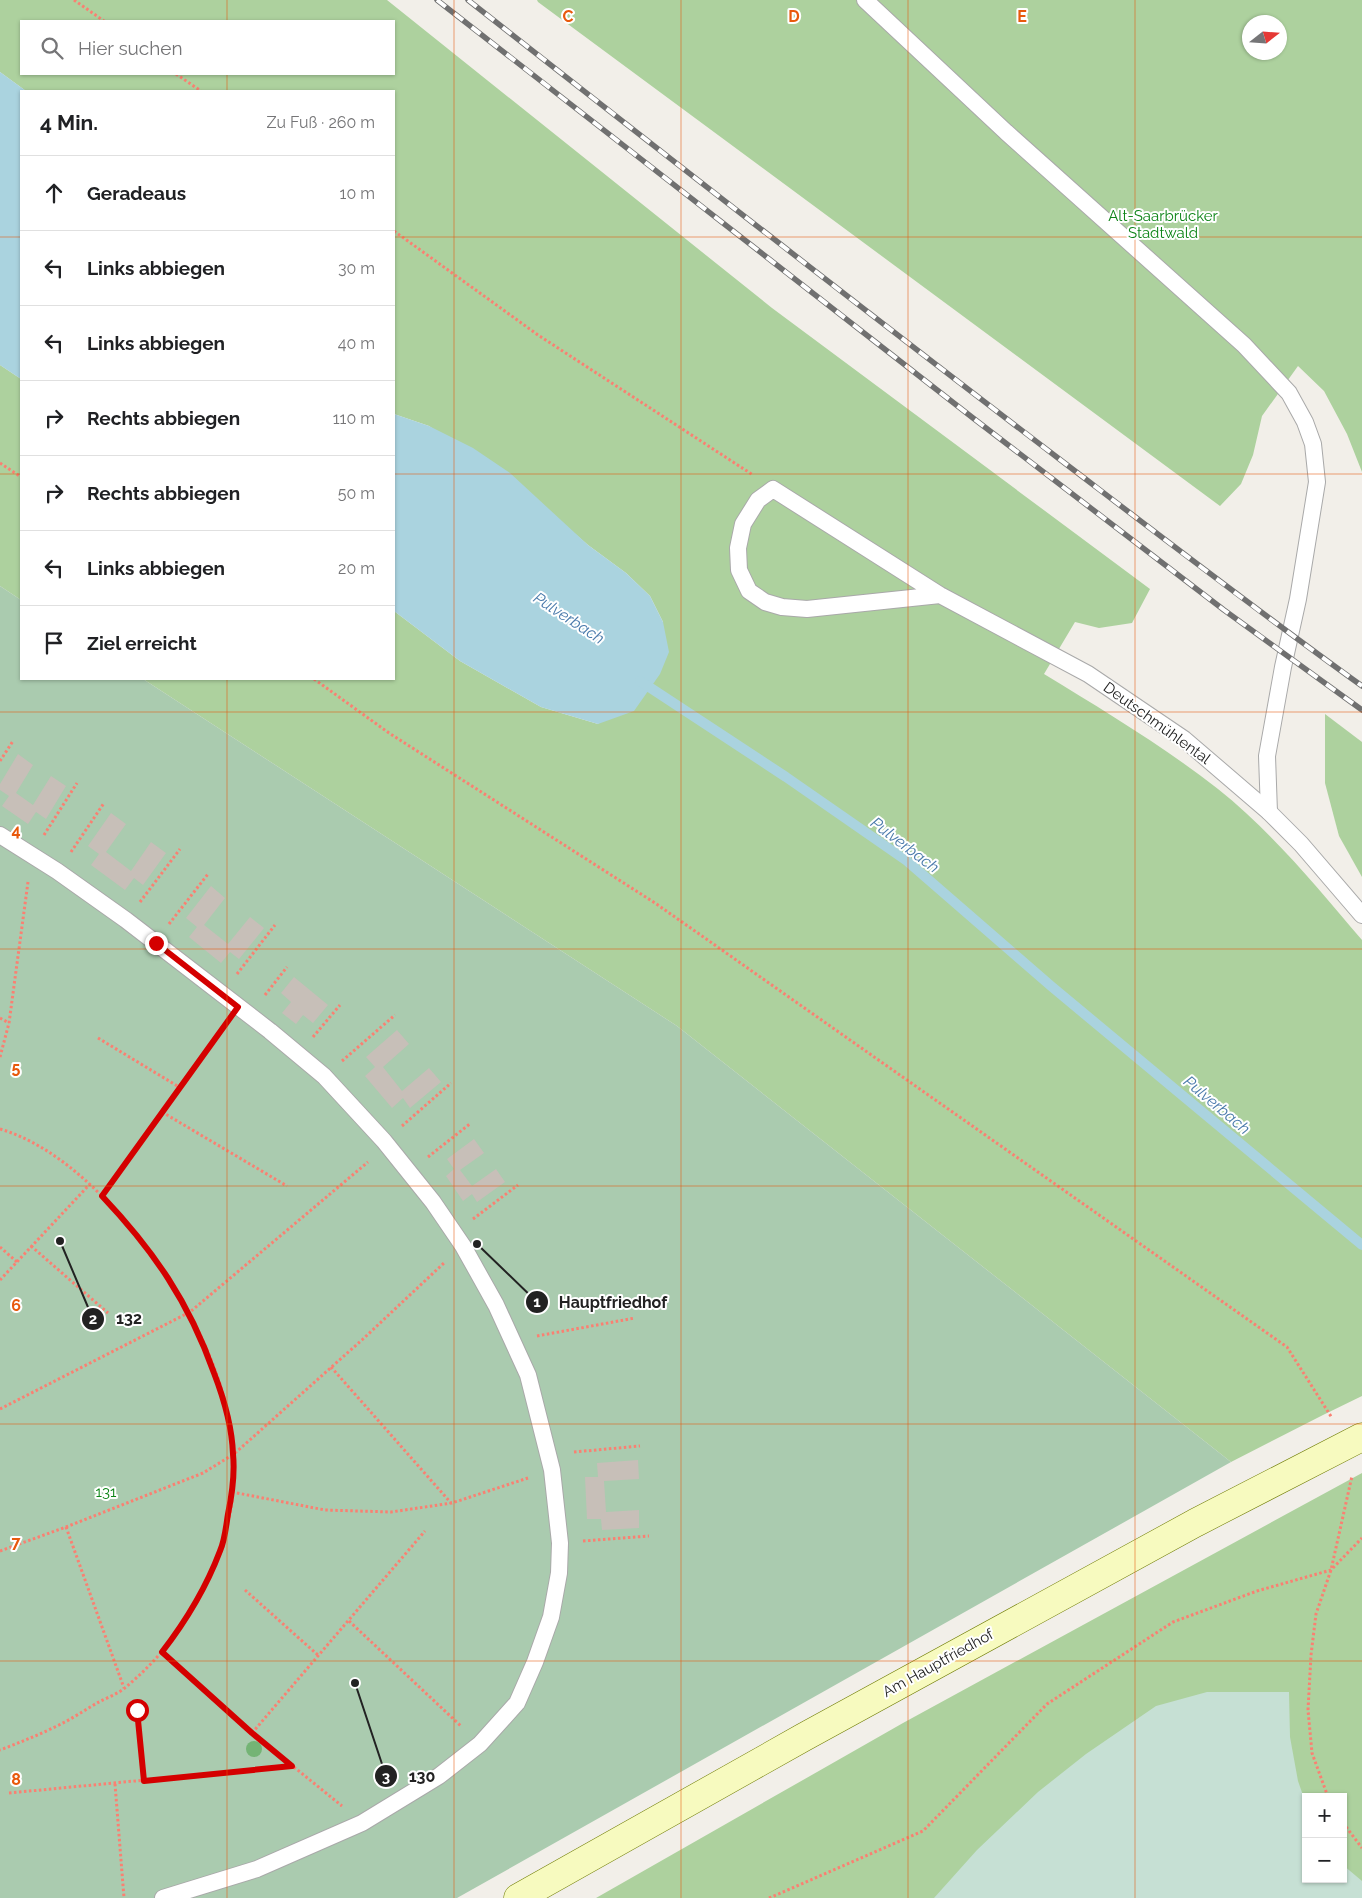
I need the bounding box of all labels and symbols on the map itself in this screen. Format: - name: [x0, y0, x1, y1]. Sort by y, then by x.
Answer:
- text: C: [563, 7, 574, 26]
- text: D: [788, 7, 800, 26]
- text: E: [1017, 7, 1027, 26]
- north arrow: [1242, 15, 1287, 60]
- park label: Alt-Saarbrücker Stadtwald: [1108, 207, 1218, 242]
- water label: Pulverbach: [530, 588, 608, 648]
- street label: Deutschmühlental: [1100, 678, 1215, 768]
- water label: Pulverbach: [867, 813, 943, 877]
- text: 4: [11, 821, 21, 840]
- route end: [145, 932, 168, 955]
- text: 5: [12, 1058, 21, 1077]
- water label: Pulverbach: [1180, 1072, 1254, 1138]
- callout: Hauptfriedhof: [524, 1287, 678, 1318]
- text: 1: [533, 1293, 541, 1311]
- text: Hauptfriedhof: [559, 1293, 668, 1312]
- text: 6: [11, 1296, 21, 1315]
- callout: 132: [81, 1303, 152, 1334]
- text: 132: [116, 1309, 142, 1328]
- text: 2: [89, 1310, 97, 1328]
- park label: 131: [96, 1483, 117, 1501]
- text: 7: [12, 1533, 21, 1552]
- street label: Am Hauptfriedhof: [879, 1625, 998, 1701]
- route start: [126, 1699, 149, 1722]
- callout: 130: [373, 1761, 445, 1792]
- text: 130: [409, 1767, 436, 1786]
- text: 3: [382, 1768, 390, 1786]
- text: 8: [11, 1770, 21, 1789]

